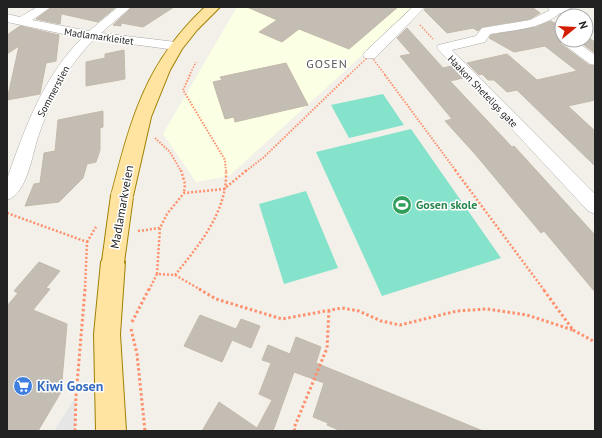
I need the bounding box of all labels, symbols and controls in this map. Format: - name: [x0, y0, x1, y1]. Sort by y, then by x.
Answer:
- north arrow: [554, 8, 594, 48]
- text: N: [576, 19, 591, 31]
- street label: Madlamarkleitet: [63, 25, 135, 48]
- street label: Haakon Sheteligs gate: [445, 52, 521, 130]
- district label: GOSEN: [306, 56, 348, 71]
- street label: Sommerstien: [35, 63, 72, 119]
- street label: Madlamarkveien: [107, 164, 136, 250]
- sports icon: Gosen skole: [391, 194, 413, 216]
- place label: Gosen skole: [416, 197, 477, 212]
- supermarket icon: Kiwi Gosen: [12, 375, 34, 397]
- place label: Kiwi Gosen: [37, 377, 103, 395]

